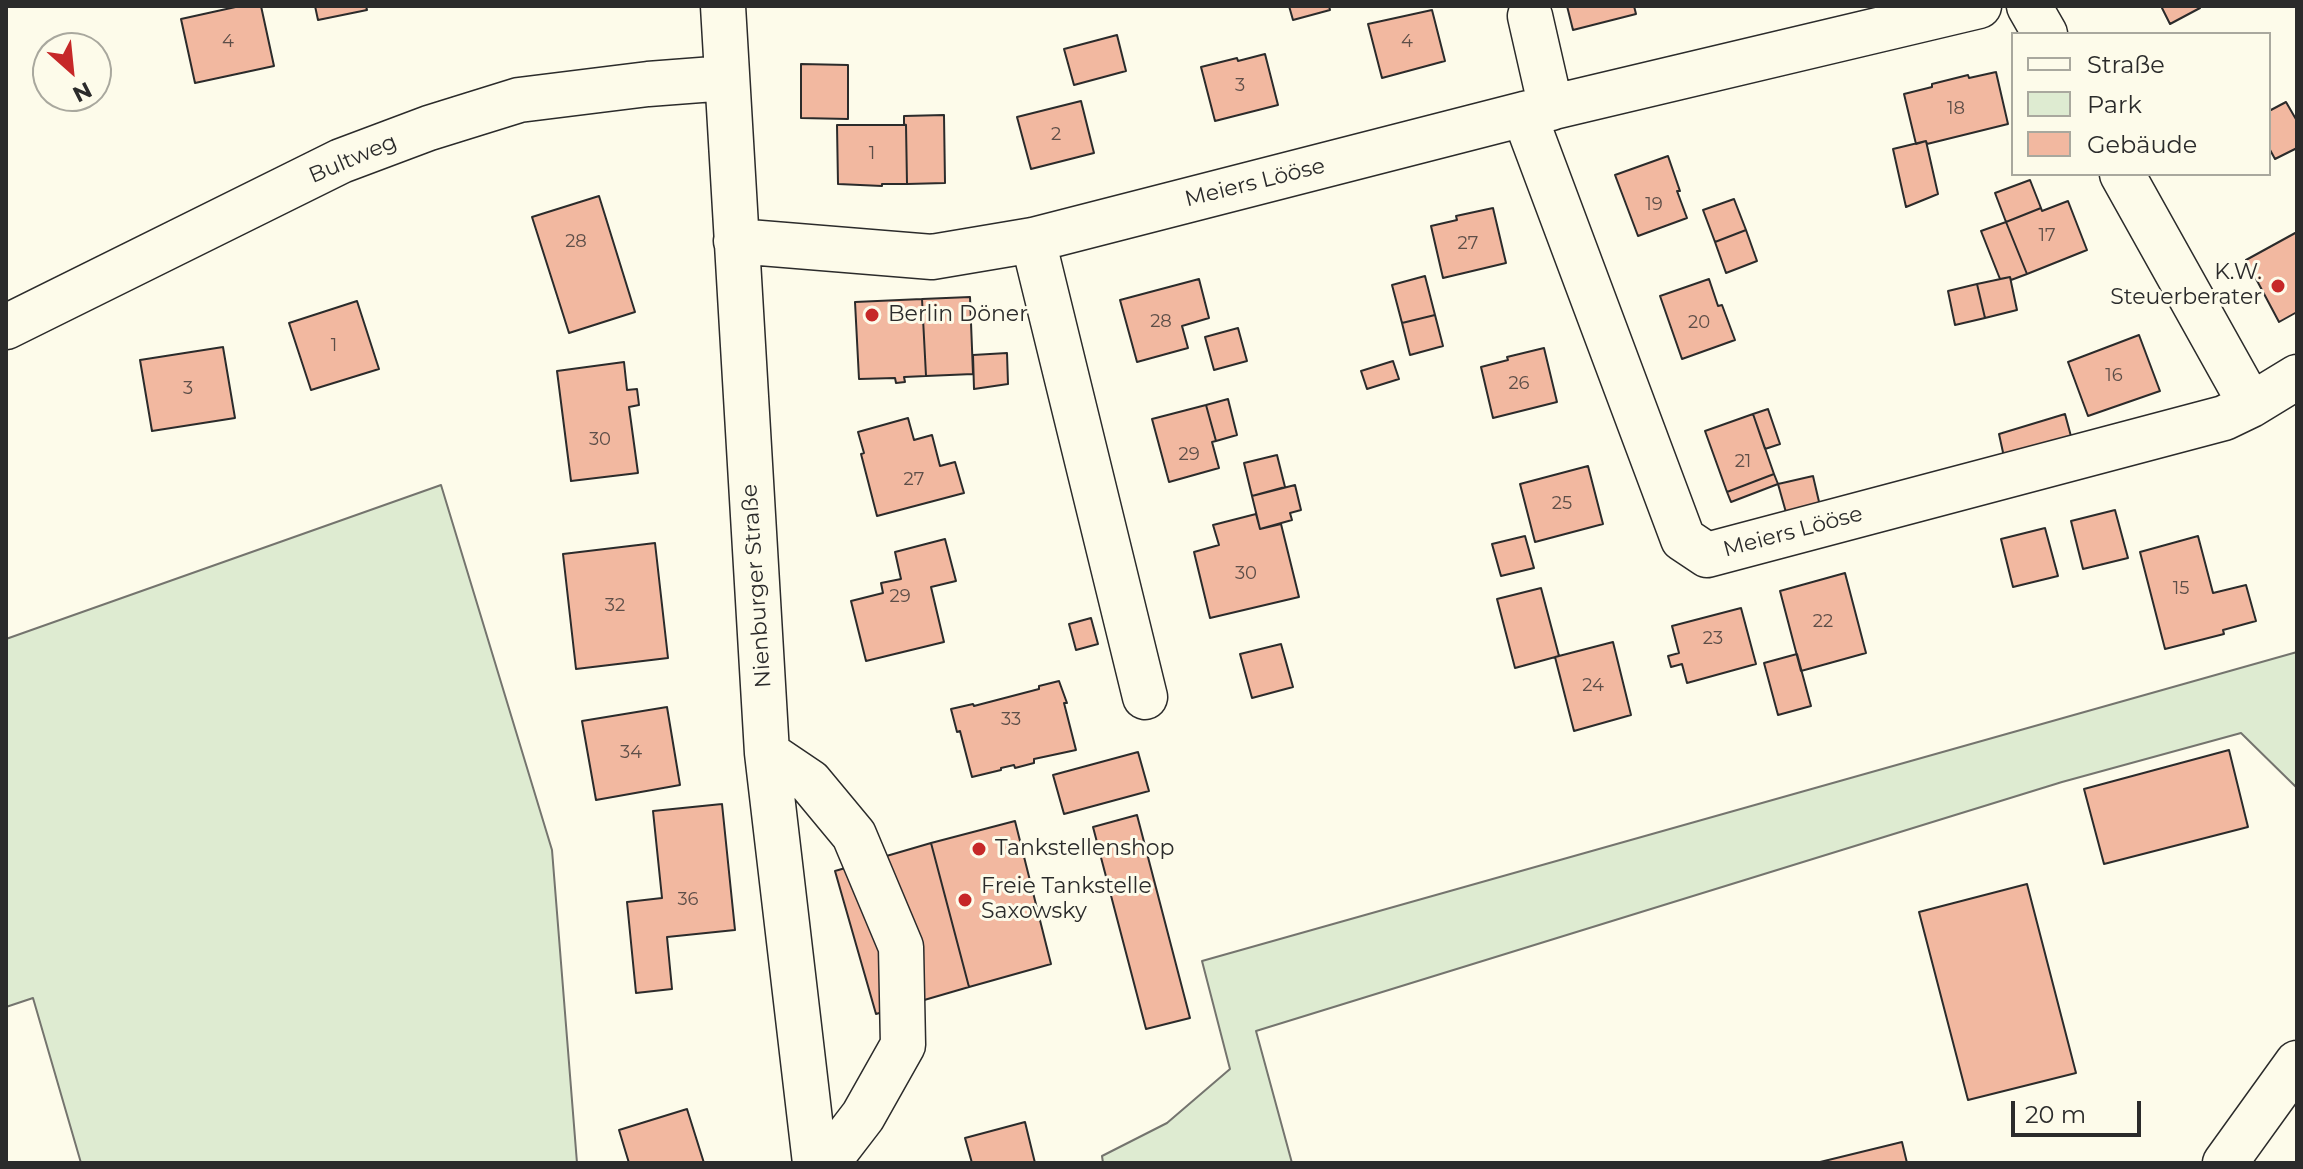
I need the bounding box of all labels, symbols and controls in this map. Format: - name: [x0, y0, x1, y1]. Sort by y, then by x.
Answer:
- house number: 4: [222, 31, 234, 53]
- house number: 4: [1401, 31, 1413, 53]
- north arrow: [32, 32, 112, 112]
- legend: [2011, 32, 2271, 176]
- text: Straße: [2087, 50, 2165, 79]
- house number: 3: [1235, 75, 1245, 97]
- text: N: [68, 76, 96, 108]
- text: Park: [2087, 90, 2142, 119]
- house number: 18: [1947, 98, 1965, 120]
- house number: 2: [1051, 124, 1061, 146]
- street label: Bultweg: [305, 129, 401, 189]
- text: Gebäude: [2087, 130, 2197, 159]
- house number: 1: [869, 143, 875, 165]
- street label: Meiers Lööse: [1182, 153, 1328, 213]
- house number: 19: [1645, 194, 1663, 216]
- house number: 17: [2038, 225, 2056, 247]
- house number: 28: [565, 231, 587, 253]
- house number: 27: [1458, 233, 1478, 255]
- place label: K.W. Steuerberater: [2110, 260, 2262, 312]
- marker: K.W. Steuerberater: [2269, 277, 2287, 295]
- place label: Berlin Döner: [888, 302, 1028, 328]
- marker: Berlin Döner: [863, 306, 881, 324]
- house number: 28: [1150, 311, 1172, 333]
- house number: 20: [1688, 312, 1710, 334]
- house number: 1: [331, 335, 337, 357]
- house number: 16: [2105, 365, 2123, 387]
- house number: 26: [1508, 373, 1530, 395]
- house number: 3: [183, 378, 193, 400]
- house number: 30: [589, 429, 611, 451]
- house number: 29: [1178, 444, 1200, 466]
- house number: 21: [1735, 451, 1751, 473]
- house number: 27: [904, 469, 924, 491]
- street label: Nienburger Straße: [737, 483, 777, 689]
- house number: 25: [1552, 493, 1572, 515]
- street label: Meiers Lööse: [1720, 501, 1866, 563]
- house number: 30: [1235, 563, 1257, 585]
- house number: 15: [2173, 578, 2189, 600]
- house number: 29: [889, 586, 911, 608]
- house number: 32: [605, 595, 625, 617]
- house number: 22: [1813, 611, 1833, 633]
- house number: 23: [1703, 628, 1723, 650]
- house number: 24: [1582, 675, 1604, 697]
- house number: 33: [1001, 709, 1021, 731]
- house number: 34: [620, 742, 642, 764]
- place label: Tankstellenshop: [995, 836, 1175, 862]
- marker: Tankstellenshop: [970, 840, 988, 858]
- place label: Freie Tankstelle Saxowsky: [981, 874, 1152, 926]
- house number: 36: [677, 889, 699, 911]
- marker: Freie Tankstelle Saxowsky: [956, 891, 974, 909]
- scale bar: [2015, 1085, 2145, 1135]
- text: 20 m: [2025, 1100, 2086, 1129]

